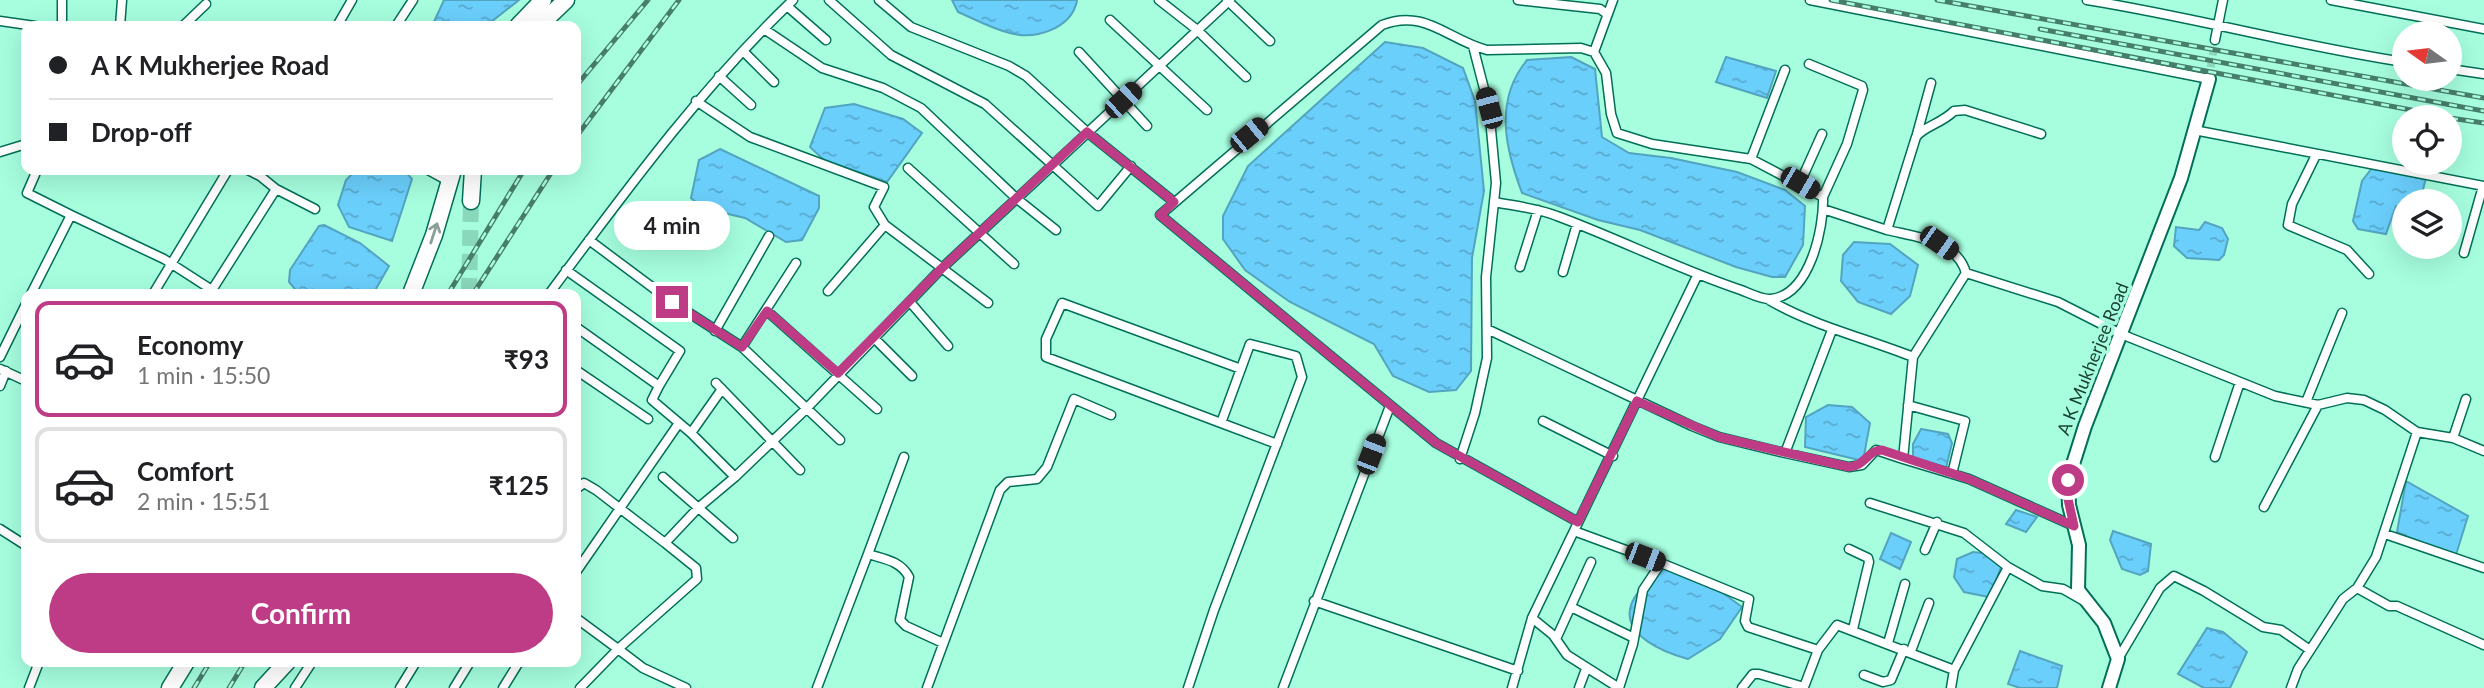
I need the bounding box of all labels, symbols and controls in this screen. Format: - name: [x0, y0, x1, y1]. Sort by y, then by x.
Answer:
- north arrow: [2392, 21, 2462, 91]
- map controls: [2392, 21, 2462, 259]
- text: A K Mukherjee Road: [91, 49, 329, 81]
- car: [1101, 78, 1146, 122]
- car: [1474, 85, 1505, 131]
- button: locate: [2392, 105, 2462, 175]
- car: [1227, 114, 1272, 156]
- text: Drop-off: [91, 116, 192, 148]
- car: [1777, 163, 1824, 203]
- button: layers: [2392, 189, 2462, 259]
- callout: 4 min: [614, 201, 730, 250]
- text: 4 min: [643, 211, 701, 239]
- one-way arrow: [429, 222, 441, 244]
- car: [1916, 222, 1963, 264]
- street label: A K Mukherjee Road: [2051, 279, 2133, 438]
- route end: [656, 286, 688, 318]
- icon: car: [53, 328, 116, 391]
- text: Economy: [137, 329, 243, 361]
- text: ₹93: [504, 343, 549, 375]
- text: 1 min · 15:50: [137, 361, 270, 389]
- car: [1354, 431, 1389, 477]
- icon: car: [53, 454, 116, 517]
- text: Comfort: [137, 455, 234, 487]
- route start: [2052, 464, 2084, 496]
- text: ₹125: [489, 469, 549, 501]
- text: 2 min · 15:51: [137, 487, 270, 515]
- car: [1622, 540, 1669, 574]
- button: Confirm: [49, 573, 553, 653]

